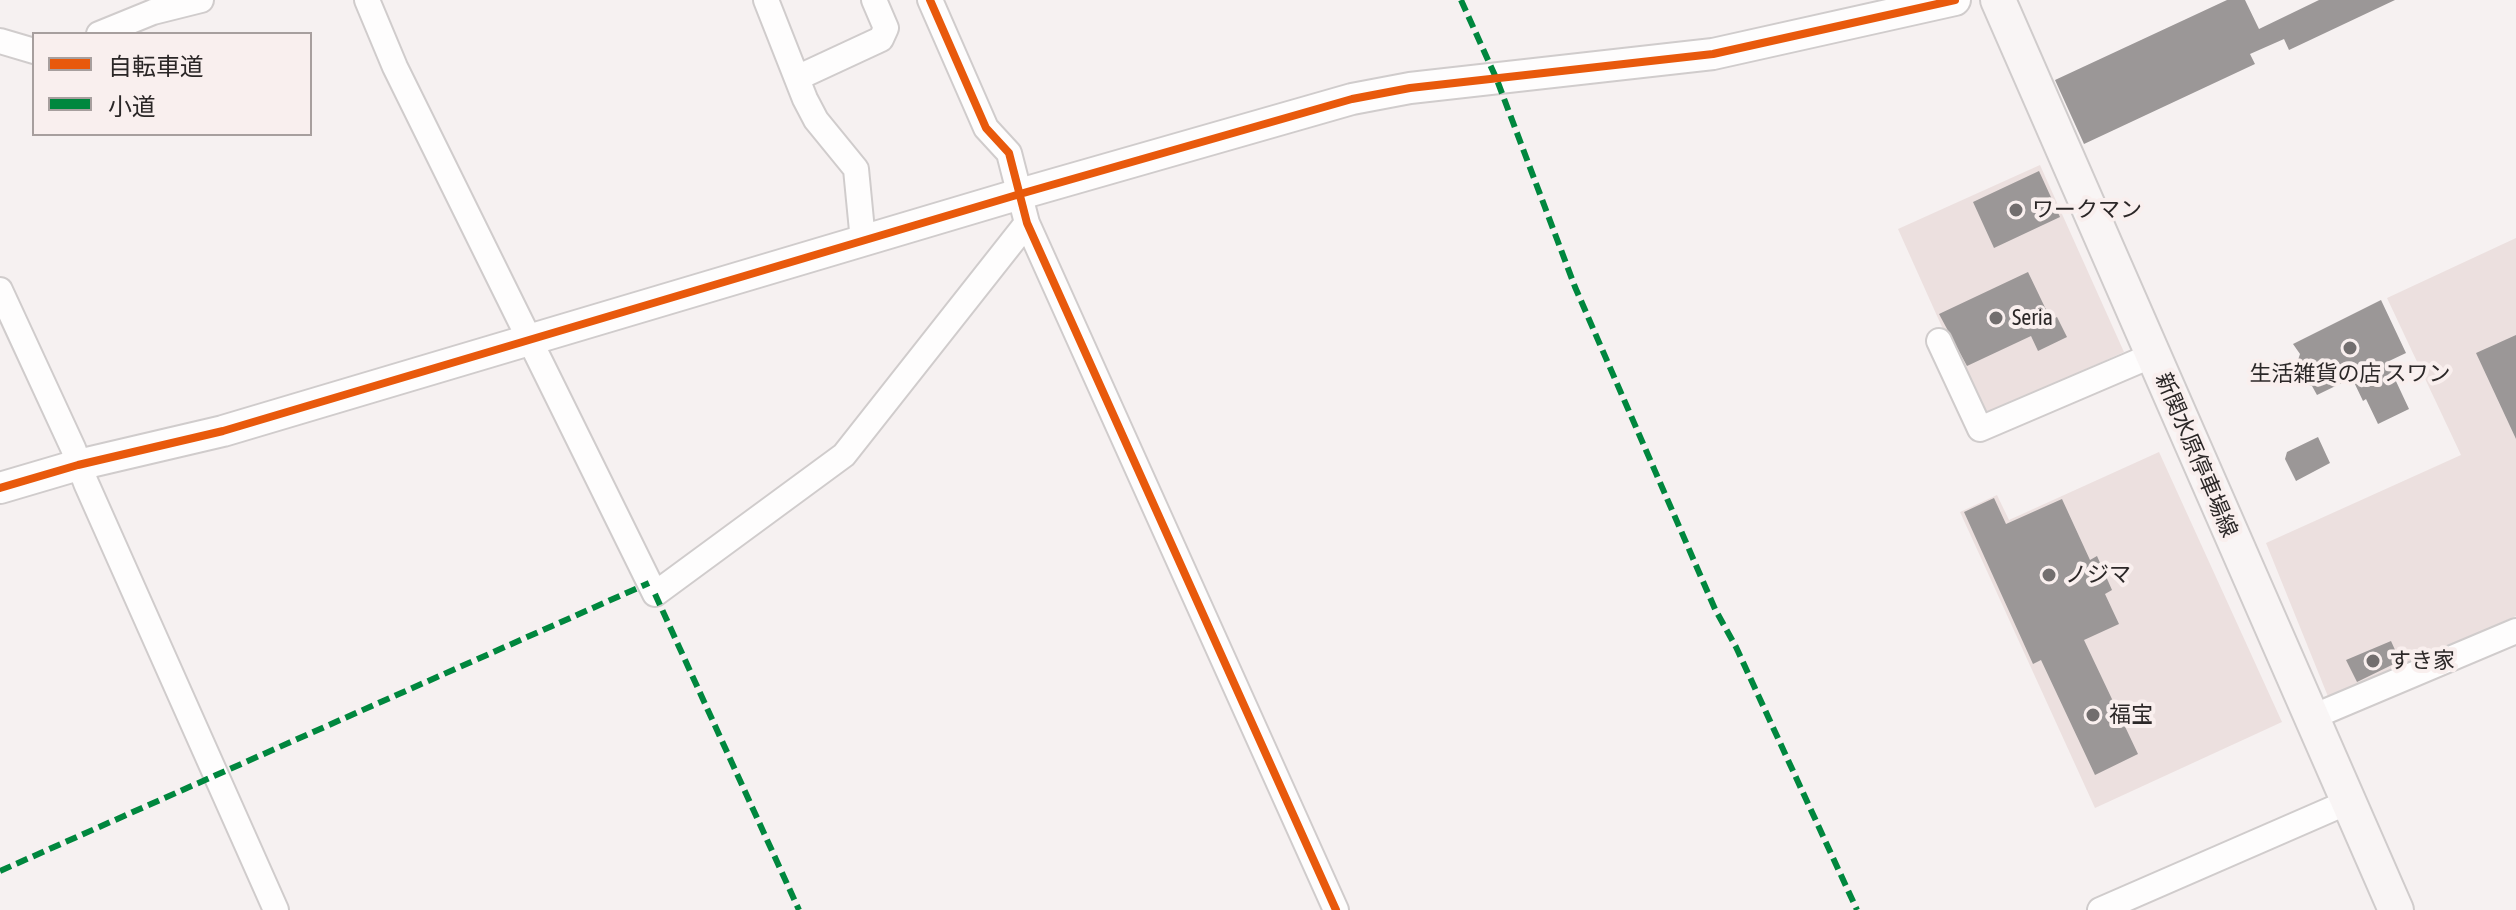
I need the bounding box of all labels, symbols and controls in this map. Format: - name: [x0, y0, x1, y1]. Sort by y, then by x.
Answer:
- legend: [32, 32, 312, 136]
- text: 自転車道: [108, 53, 204, 80]
- text: 小道: [108, 93, 156, 120]
- place label: ワークマン: [2032, 197, 2142, 223]
- marker: ワークマン: [2007, 201, 2025, 219]
- place label: Seria: [2012, 305, 2053, 331]
- marker: Seria: [1987, 309, 2005, 327]
- marker: 生活雑貨の店 スワン: [2341, 339, 2359, 357]
- place label: 生活雑貨の店 スワン: [2249, 361, 2451, 387]
- street label: 新関水原停車場線: [2149, 369, 2243, 541]
- place label: ノジマ: [2065, 562, 2131, 588]
- marker: ノジマ: [2040, 566, 2058, 584]
- place label: すき家: [2389, 648, 2455, 674]
- marker: すき家: [2364, 652, 2382, 670]
- place label: 福宝: [2109, 702, 2153, 728]
- marker: 福宝: [2084, 706, 2102, 724]

